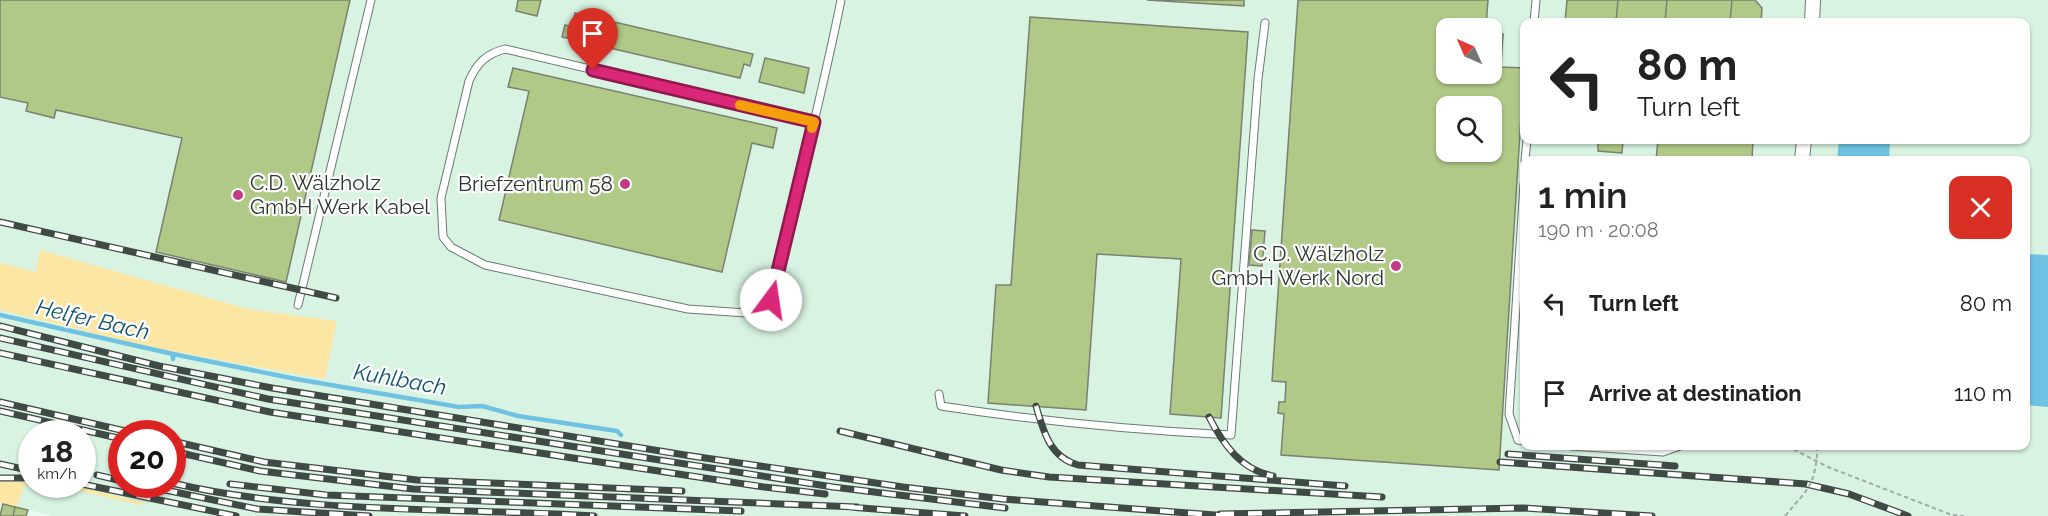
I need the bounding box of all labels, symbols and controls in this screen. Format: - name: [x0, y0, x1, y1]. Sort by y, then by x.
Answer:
- pin: [567, 8, 618, 70]
- icon: arrive: [576, 17, 609, 50]
- north arrow: [1436, 18, 1502, 84]
- map controls: [1436, 18, 1502, 162]
- text: 80 m: [1637, 41, 1737, 90]
- icon: left: [1538, 42, 1616, 120]
- text: Turn left: [1637, 91, 1740, 122]
- button: search: [1436, 96, 1502, 162]
- place label: C.D. Wälzholz GmbH Werk Kabel: [250, 170, 430, 219]
- place label: Briefzentrum 58: [458, 171, 613, 196]
- text: 1 min: [1538, 174, 1627, 216]
- button: close: [1949, 176, 2012, 239]
- marker: Briefzentrum 58: [618, 177, 632, 191]
- marker: C.D. Wälzholz GmbH Werk Kabel: [231, 188, 245, 202]
- text: 190 m · 20:08: [1538, 218, 1659, 242]
- place label: C.D. Wälzholz GmbH Werk Nord: [1211, 241, 1384, 290]
- marker: C.D. Wälzholz GmbH Werk Nord: [1389, 259, 1403, 273]
- position arrow: [739, 268, 803, 332]
- icon: left: [1538, 287, 1571, 320]
- text: Turn left: [1589, 290, 1679, 316]
- text: 80 m: [1960, 290, 2012, 316]
- water label: Helfer Bach: [34, 293, 152, 345]
- water label: Kuhlbach: [352, 358, 448, 400]
- icon: arrive: [1538, 377, 1571, 410]
- text: Arrive at destination: [1589, 380, 1802, 406]
- text: 110 m: [1954, 380, 2012, 406]
- speed limit sign: 20: [108, 420, 186, 498]
- text: 18: [41, 434, 73, 469]
- text: km/h: [37, 465, 77, 483]

